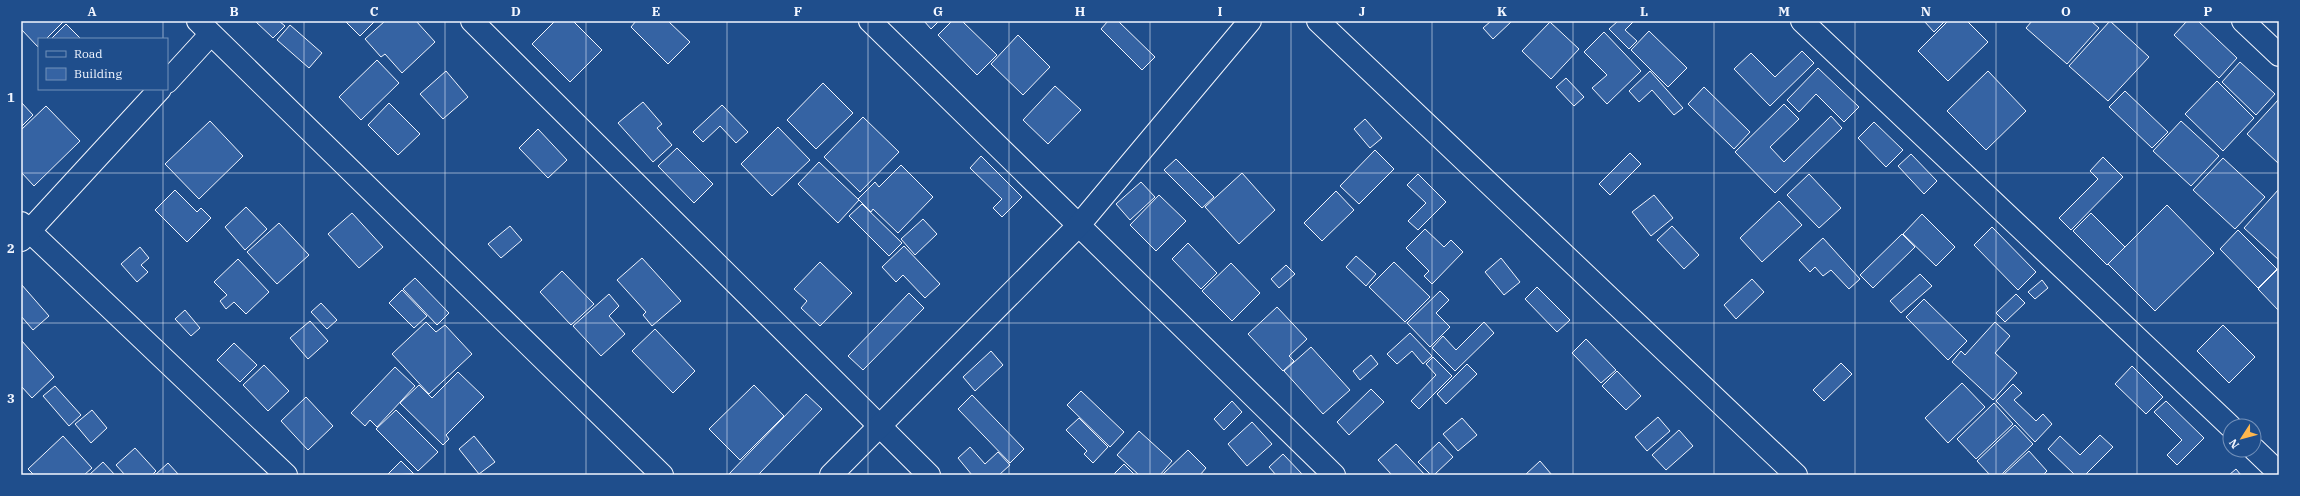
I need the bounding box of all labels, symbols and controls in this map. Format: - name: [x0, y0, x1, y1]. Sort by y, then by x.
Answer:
- text: A: [87, 3, 97, 20]
- text: B: [229, 3, 239, 20]
- text: C: [370, 3, 379, 20]
- text: D: [511, 3, 521, 20]
- text: E: [652, 3, 660, 20]
- text: F: [794, 3, 802, 20]
- text: G: [933, 3, 943, 20]
- text: H: [1075, 3, 1086, 20]
- text: I: [1218, 3, 1223, 20]
- text: J: [1359, 3, 1366, 20]
- text: K: [1497, 3, 1507, 20]
- text: L: [1640, 3, 1648, 20]
- text: M: [1778, 3, 1790, 20]
- text: N: [1921, 3, 1931, 20]
- text: O: [2061, 3, 2071, 20]
- text: P: [2204, 3, 2213, 20]
- legend: [38, 38, 168, 90]
- text: Road: [74, 46, 103, 61]
- text: Building: [74, 66, 122, 81]
- text: 1: [7, 89, 15, 106]
- text: 2: [7, 240, 15, 257]
- text: 3: [7, 390, 15, 407]
- north arrow: [2222, 418, 2262, 458]
- text: N: [2226, 436, 2242, 452]

